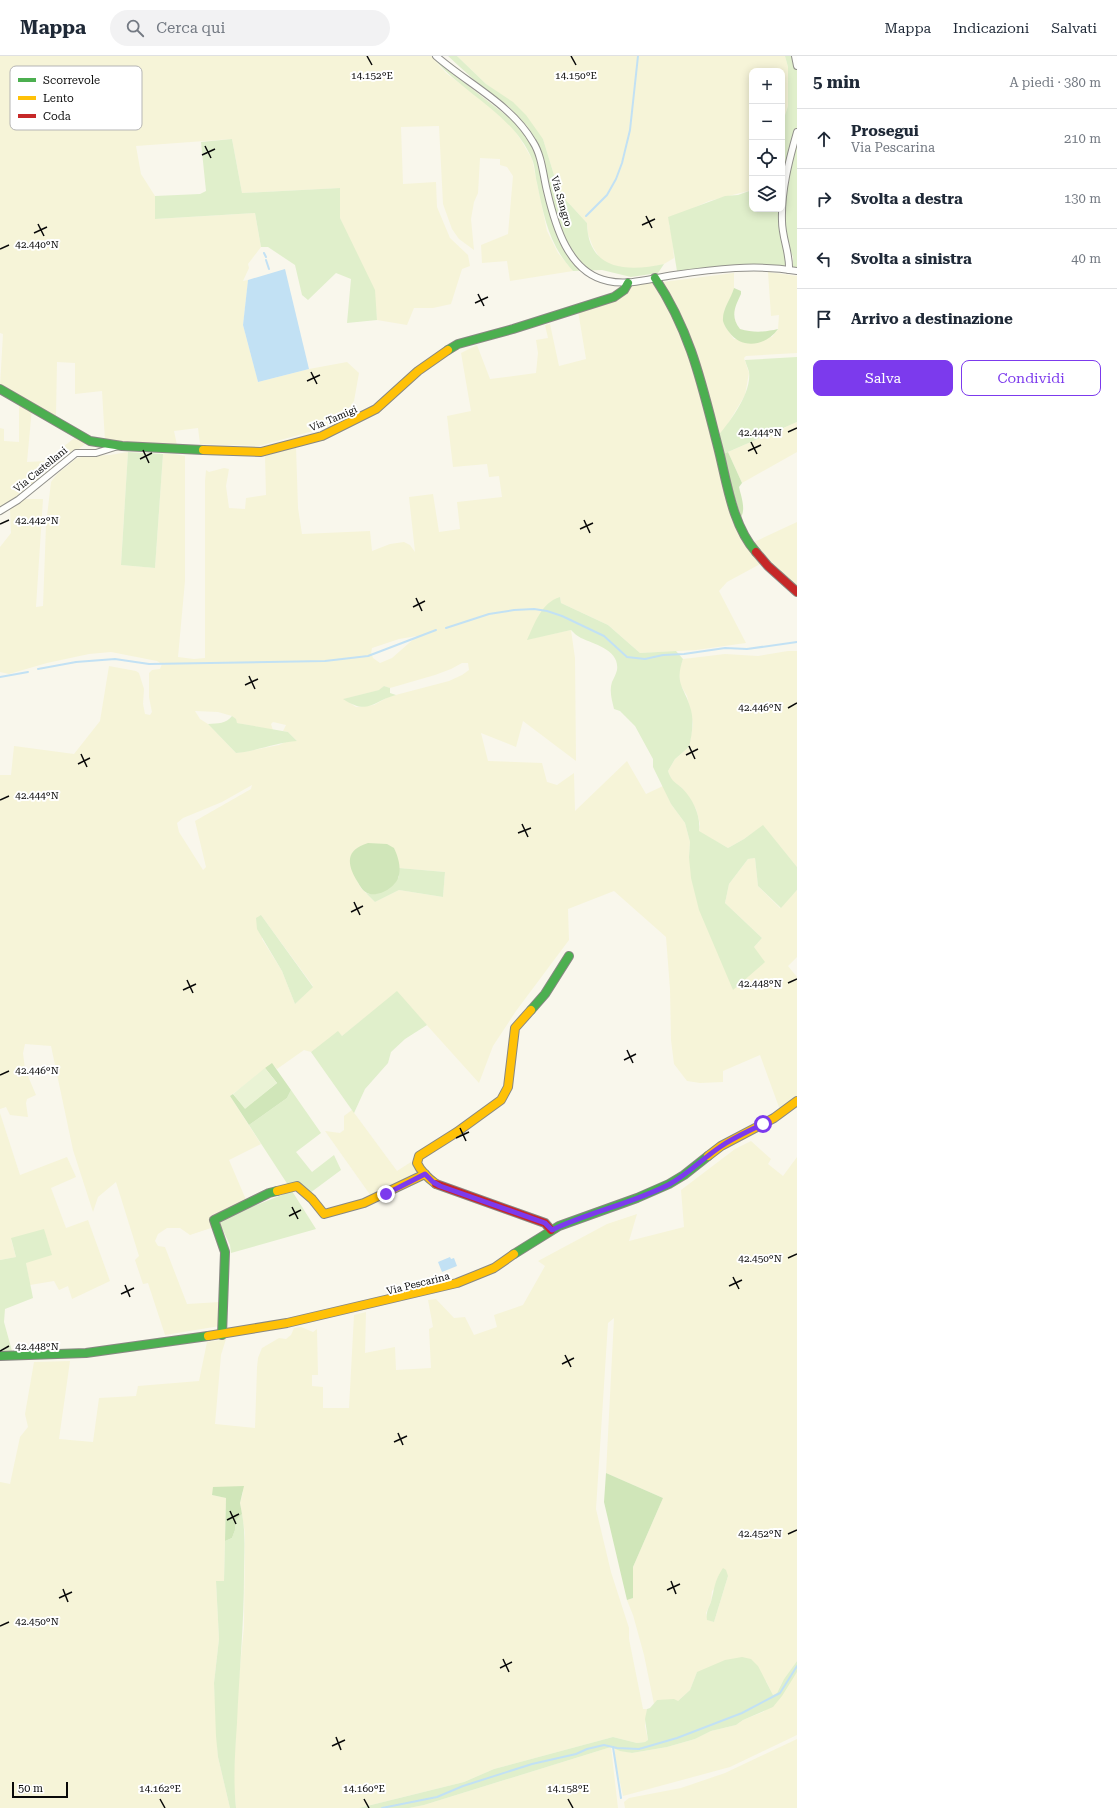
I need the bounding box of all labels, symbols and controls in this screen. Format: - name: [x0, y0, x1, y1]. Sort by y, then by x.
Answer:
- search box: [110, 10, 390, 46]
- text: Mappa: [20, 16, 86, 39]
- icon: search: [124, 17, 146, 39]
- text: Cerca qui: [156, 19, 225, 37]
- text: Mappa: [884, 20, 931, 36]
- text: Indicazioni: [953, 20, 1029, 36]
- text: Salvati: [1051, 20, 1097, 36]
- legend: [10, 66, 142, 130]
- map controls: [749, 68, 785, 212]
- button: +: [749, 68, 785, 104]
- text: 14.152°E: [351, 70, 393, 81]
- text: 14.150°E: [555, 70, 597, 81]
- text: 5 min: [813, 72, 860, 92]
- text: Scorrevole: [43, 74, 100, 87]
- text: A piedi · 380 m: [1009, 75, 1101, 90]
- text: Lento: [43, 92, 74, 105]
- button: −: [749, 104, 785, 140]
- text: Coda: [43, 110, 71, 123]
- text: Prosegui: [851, 122, 919, 140]
- icon: ahead: [813, 128, 835, 150]
- text: 210 m: [1064, 131, 1101, 146]
- button: locate: [749, 140, 785, 176]
- text: Via Pescarina: [851, 140, 935, 155]
- street label: Via Sangro: [549, 175, 574, 228]
- button: layers: [749, 176, 785, 212]
- icon: right: [813, 188, 835, 210]
- text: Svolta a destra: [851, 190, 963, 208]
- text: 130 m: [1064, 191, 1101, 206]
- text: 42.440°N: [15, 239, 59, 250]
- icon: left: [813, 248, 835, 270]
- text: Svolta a sinistra: [851, 250, 972, 268]
- text: 40 m: [1071, 251, 1101, 266]
- icon: arrive: [813, 308, 835, 330]
- text: Arrivo a destinazione: [851, 310, 1013, 328]
- button: Salva: [813, 360, 953, 396]
- button: Condividi: [961, 360, 1101, 396]
- street label: Via Tamigi: [308, 403, 359, 433]
- text: 42.444°N: [738, 427, 782, 438]
- street label: Via Castellani: [11, 444, 69, 494]
- text: 42.442°N: [15, 515, 59, 526]
- text: 42.446°N: [738, 702, 782, 713]
- text: 42.444°N: [15, 790, 59, 801]
- text: 42.448°N: [738, 978, 782, 989]
- text: 42.446°N: [15, 1065, 59, 1076]
- route start: [754, 1115, 772, 1133]
- route end: [377, 1185, 395, 1203]
- text: 42.450°N: [738, 1253, 782, 1264]
- street label: Via Pescarina: [385, 1270, 451, 1297]
- text: 42.448°N: [15, 1341, 59, 1352]
- text: 42.452°N: [738, 1528, 782, 1539]
- text: 42.450°N: [15, 1616, 59, 1627]
- scale bar: [12, 1780, 68, 1799]
- text: 50 m: [18, 1782, 43, 1795]
- text: 14.162°E: [139, 1783, 181, 1794]
- text: 14.160°E: [343, 1783, 385, 1794]
- text: 14.158°E: [547, 1783, 589, 1794]

